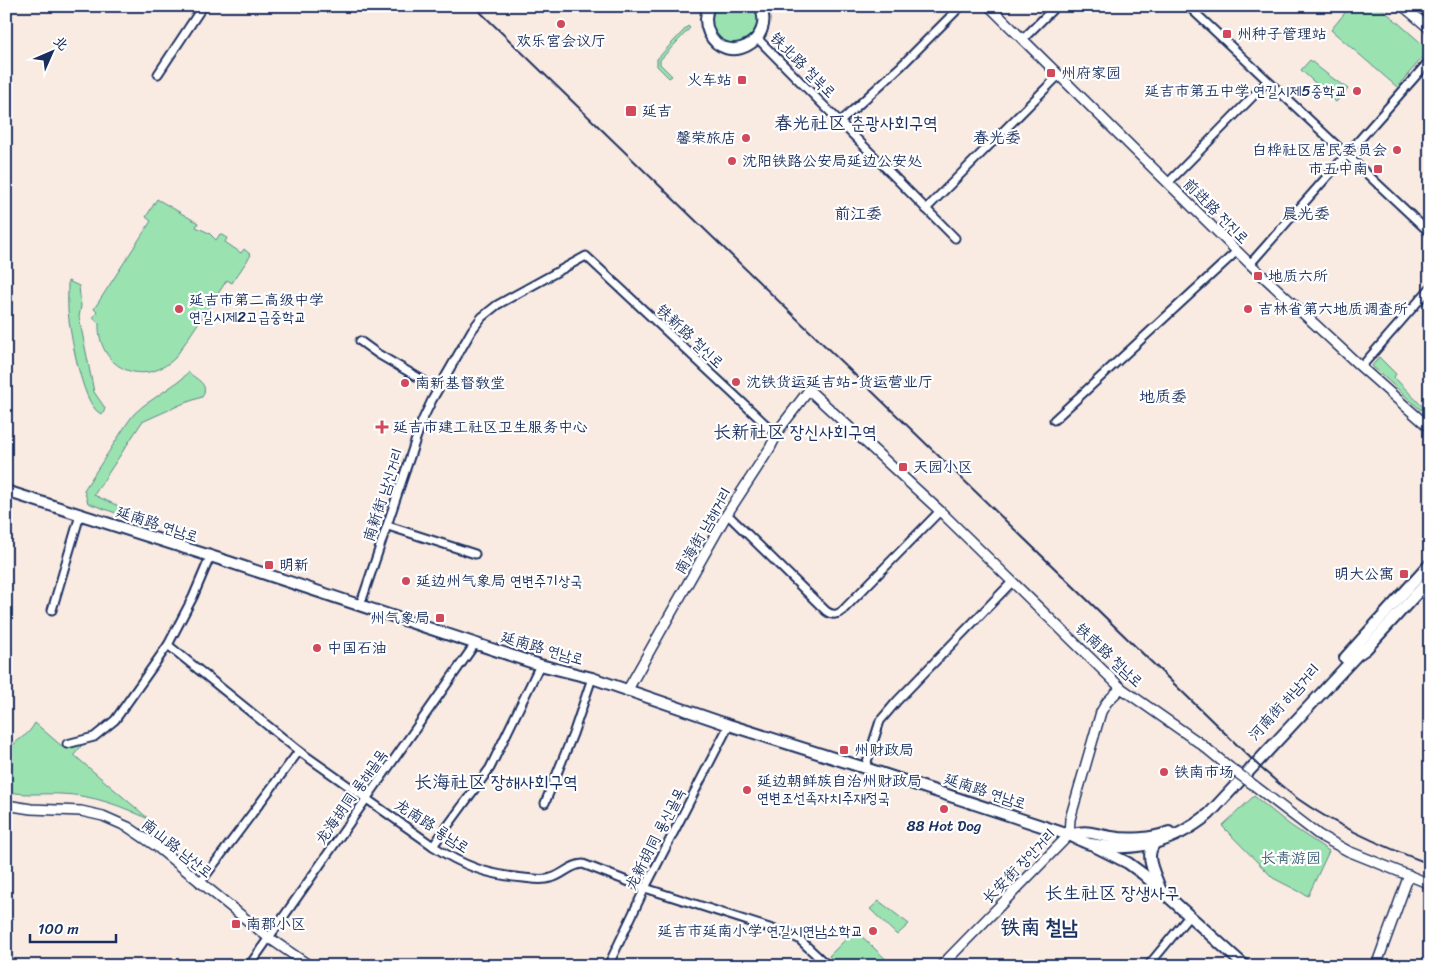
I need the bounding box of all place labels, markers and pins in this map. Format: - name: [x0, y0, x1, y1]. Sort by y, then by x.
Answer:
- marker: 欢乐宫会议厅: [555, 18, 567, 30]
- place label: 州种子管理站: [1237, 21, 1327, 47]
- place label: 欢乐宫会议厅: [516, 28, 606, 54]
- marker: 州种子管理站: [1221, 28, 1233, 40]
- place label: 州府家园: [1061, 60, 1121, 86]
- place label: 火车站: [687, 67, 732, 93]
- marker: 州府家园: [1045, 67, 1057, 79]
- marker: 火车站: [736, 74, 748, 86]
- place label: 延吉市第五中学 연길시제5중학교: [1144, 78, 1347, 104]
- marker: 延吉市第五中学 연길시제5중학교: [1351, 85, 1363, 97]
- place label: 延吉: [642, 98, 672, 124]
- marker: 延吉: [624, 104, 638, 118]
- place label: 馨荣旅店: [676, 125, 736, 151]
- marker: 馨荣旅店: [740, 132, 752, 144]
- place label: 白桦社区居民委员会: [1252, 137, 1387, 163]
- marker: 白桦社区居民委员会: [1391, 144, 1403, 156]
- place label: 沈阳铁路公安局延边公安处: [742, 148, 922, 174]
- marker: 沈阳铁路公安局延边公安处: [726, 155, 738, 167]
- place label: 市五中南: [1308, 156, 1368, 182]
- marker: 市五中南: [1372, 163, 1384, 175]
- place label: 地质六所: [1268, 263, 1328, 289]
- marker: 地质六所: [1252, 270, 1264, 282]
- place label: 延吉市第二高级中学 연길시제2고급중학교: [189, 287, 324, 330]
- place label: 吉林省第六地质调查所: [1258, 296, 1408, 322]
- marker: 延吉市第二高级中学 연길시제2고급중학교: [173, 303, 185, 315]
- marker: 吉林省第六地质调查所: [1242, 303, 1254, 315]
- place label: 沈铁货运延吉站-货运营业厅: [746, 369, 933, 395]
- place label: 南新基督教堂: [415, 370, 505, 396]
- marker: 沈铁货运延吉站-货运营业厅: [730, 376, 742, 388]
- marker: 南新基督教堂: [399, 377, 411, 389]
- place label: 延吉市建工社区卫生服务中心: [393, 414, 588, 440]
- marker: 延吉市建工社区卫生服务中心: [375, 420, 389, 434]
- place label: 天园小区: [913, 454, 973, 480]
- marker: 天园小区: [897, 461, 909, 473]
- place label: 明新: [279, 552, 309, 578]
- marker: 明新: [263, 559, 275, 571]
- place label: 明大公寓: [1334, 561, 1394, 587]
- place label: 延边州气象局 연변주기상국: [416, 568, 582, 594]
- marker: 明大公寓: [1398, 568, 1410, 580]
- marker: 延边州气象局 연변주기상국: [400, 575, 412, 587]
- place label: 州气象局: [370, 605, 430, 631]
- marker: 州气象局: [434, 612, 446, 624]
- place label: 中国石油: [327, 635, 387, 661]
- marker: 中国石油: [311, 642, 323, 654]
- place label: 州财政局: [854, 737, 914, 763]
- marker: 州财政局: [838, 744, 850, 756]
- place label: 铁南市场: [1174, 759, 1234, 785]
- marker: 铁南市场: [1158, 766, 1170, 778]
- place label: 延边朝鲜族自治州财政局 연변조선족자치주재정국: [757, 768, 922, 811]
- marker: 延边朝鲜族自治州财政局 연변조선족자치주재정국: [741, 784, 753, 796]
- marker: 88 Hot Dog: [938, 803, 950, 815]
- place label: 88 Hot Dog: [907, 813, 982, 839]
- place label: 南郡小区: [246, 911, 306, 937]
- marker: 南郡小区: [230, 918, 242, 930]
- place label: 延吉市延南小学 연길시연남소학교: [658, 918, 863, 944]
- marker: 延吉市延南小学 연길시연남소학교: [867, 925, 879, 937]

